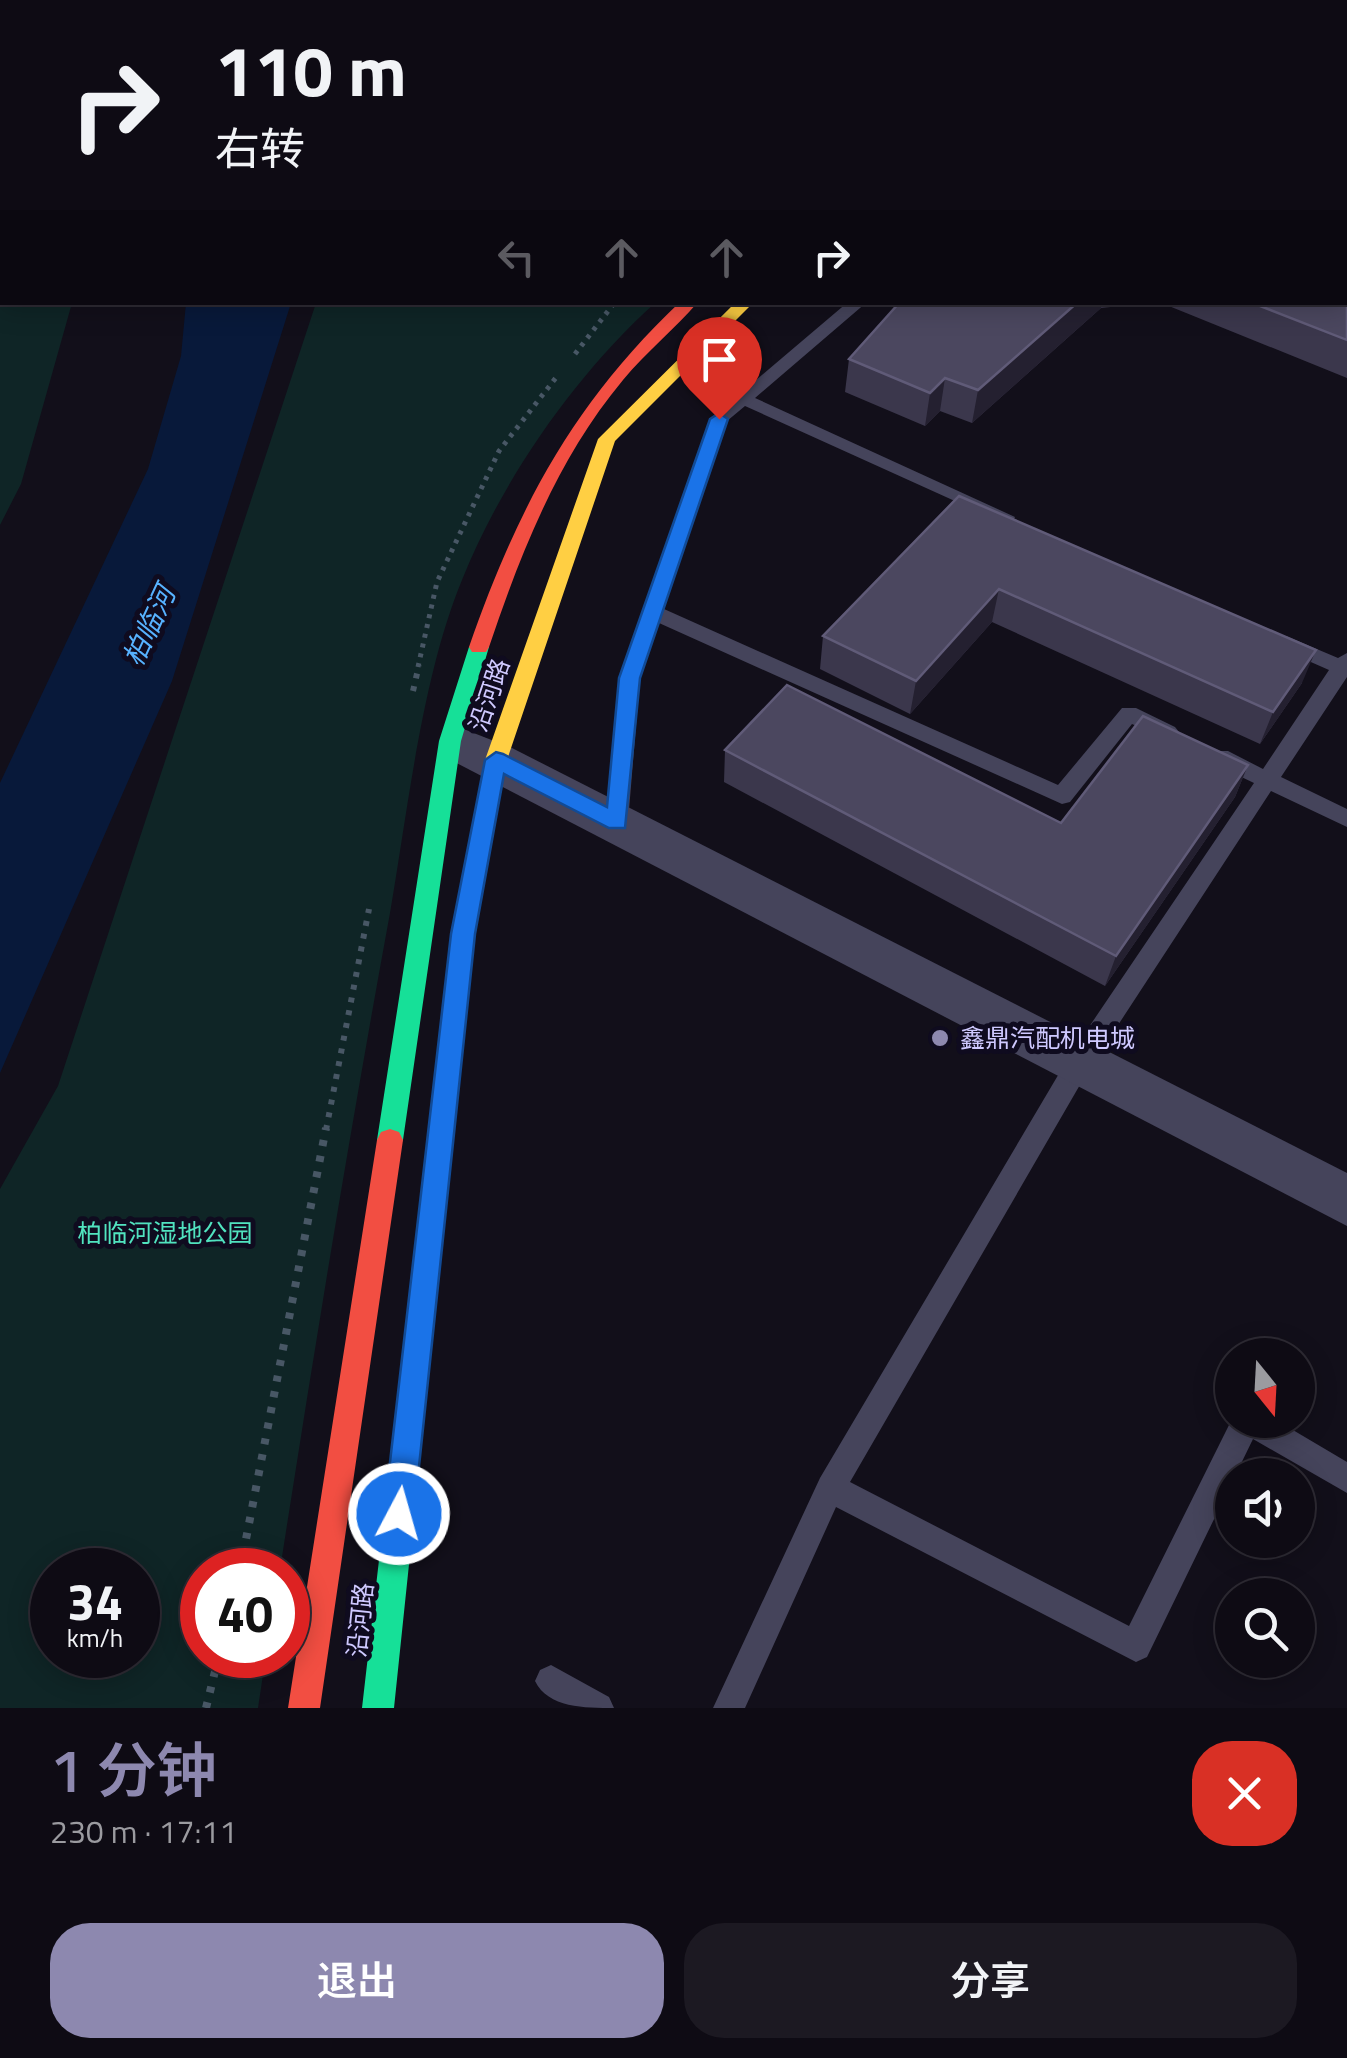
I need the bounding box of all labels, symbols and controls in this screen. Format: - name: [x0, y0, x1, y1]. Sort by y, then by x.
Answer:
- text: 110 m: [215, 17, 407, 123]
- icon: right: [50, 40, 180, 170]
- text: 右转: [215, 114, 305, 182]
- icon: left: [489, 230, 544, 285]
- icon: ahead: [594, 230, 649, 285]
- icon: ahead: [699, 230, 754, 285]
- icon: right: [804, 230, 859, 285]
- pin: [677, 317, 762, 420]
- icon: arrive: [692, 332, 747, 387]
- water label: 柏临河: [111, 574, 188, 673]
- street label: 沿河路: [459, 653, 519, 737]
- place label: 鑫鼎汽配机电城: [960, 1019, 1135, 1057]
- marker: 鑫鼎汽配机电城: [929, 1027, 951, 1049]
- park label: 柏临河湿地公园: [77, 1214, 253, 1252]
- north arrow: [1215, 1338, 1315, 1438]
- map controls: [1215, 1338, 1315, 1678]
- button: sound: [1215, 1458, 1315, 1558]
- position arrow: [347, 1462, 451, 1566]
- speed limit sign: 40: [180, 1548, 310, 1678]
- text: 34: [67, 1563, 123, 1639]
- button: search: [1215, 1578, 1315, 1678]
- street label: 沿河路: [337, 1581, 383, 1659]
- text: km/h: [67, 1619, 123, 1657]
- text: 1 分钟: [50, 1724, 217, 1815]
- button: close: [1192, 1741, 1297, 1846]
- text: 230 m · 17:11: [50, 1807, 237, 1855]
- button: 退出: [50, 1923, 664, 2038]
- button: 分享: [684, 1923, 1297, 2038]

